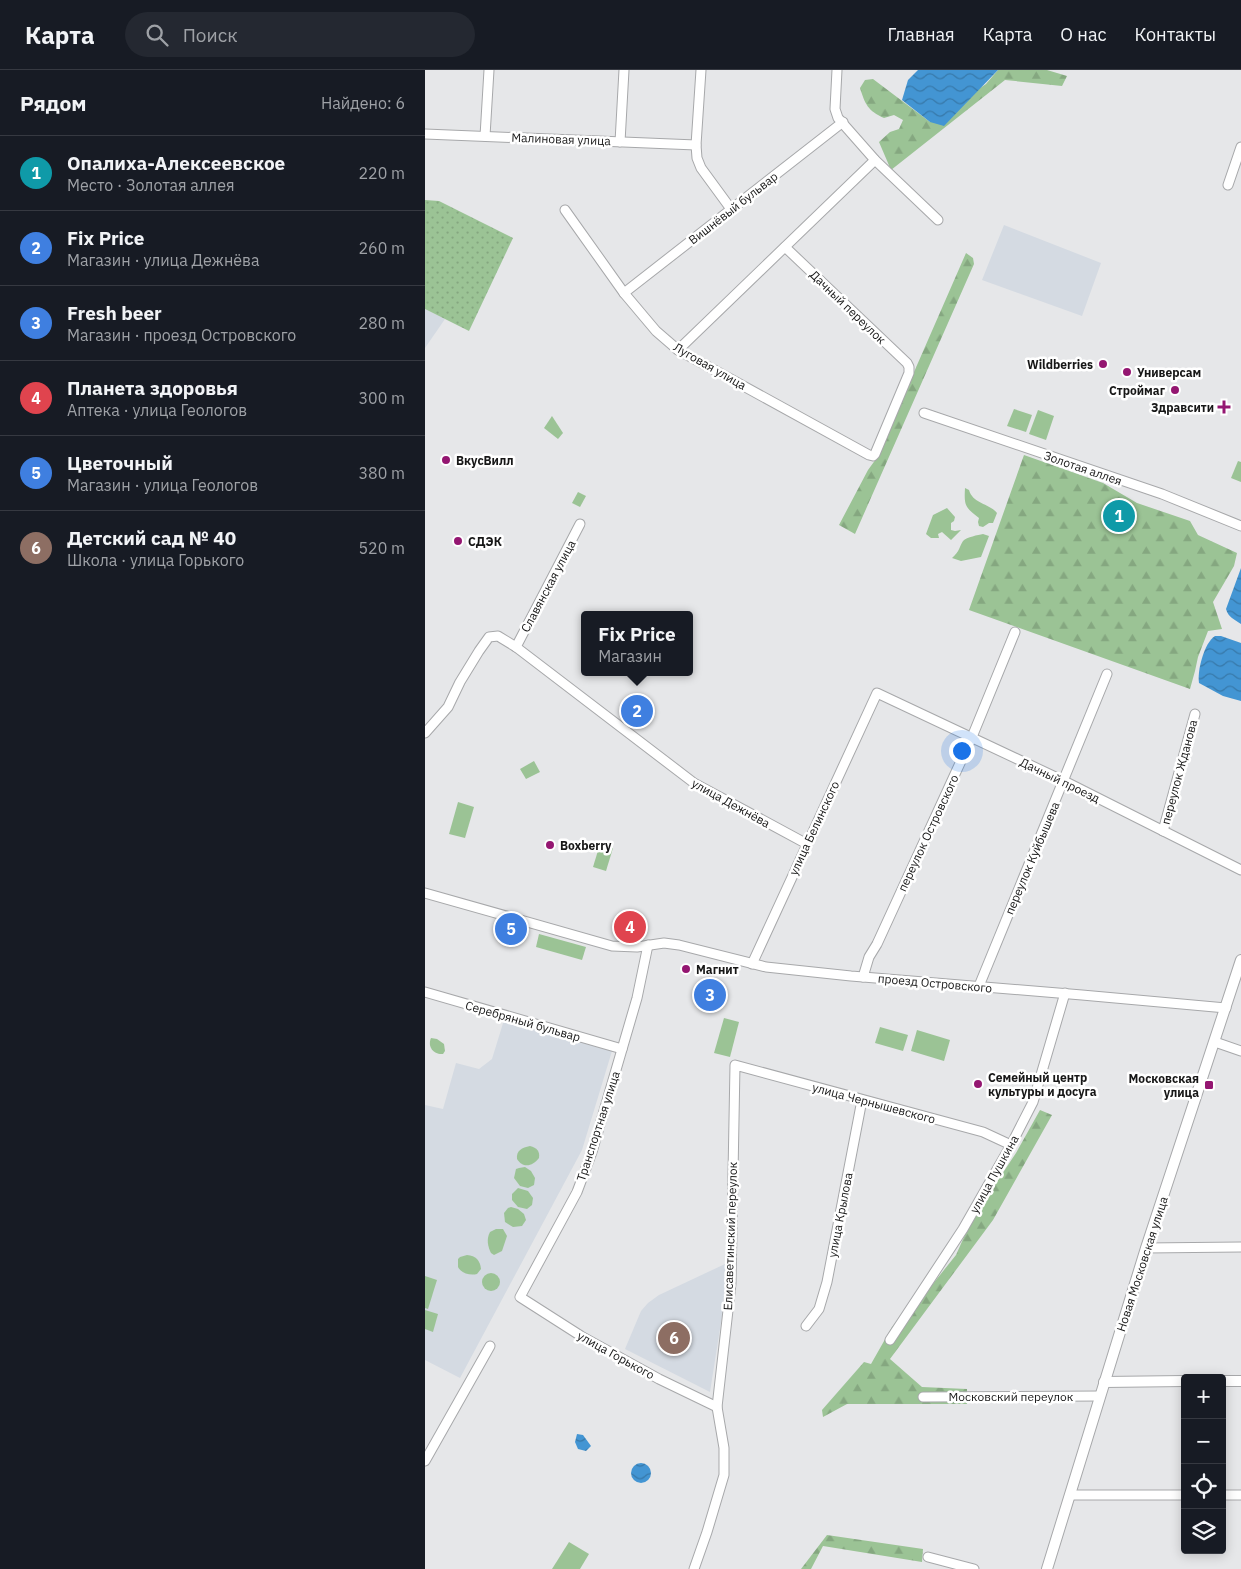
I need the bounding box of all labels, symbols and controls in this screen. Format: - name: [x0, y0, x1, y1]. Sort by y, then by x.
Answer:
- search box: [125, 12, 475, 57]
- text: Карта: [25, 19, 95, 51]
- icon: search: [143, 21, 171, 49]
- text: Поиск: [183, 23, 238, 47]
- text: Главная: [887, 23, 955, 46]
- text: Карта: [983, 23, 1032, 46]
- text: О нас: [1060, 23, 1107, 46]
- text: Контакты: [1135, 23, 1216, 46]
- text: Рядом: [20, 89, 87, 117]
- text: Найдено: 6: [321, 93, 405, 113]
- street label: Малиновая улица: [511, 130, 612, 148]
- text: Опалиха-Алексеевское: [67, 151, 285, 175]
- text: 1: [31, 163, 41, 183]
- text: 220 m: [358, 163, 405, 183]
- street label: Вишнёвый бульвар: [685, 169, 781, 247]
- text: Место · Золотая аллея: [67, 175, 235, 195]
- text: Fix Price: [67, 226, 144, 250]
- text: 2: [31, 238, 41, 258]
- text: 260 m: [358, 238, 405, 258]
- text: Магазин · улица Дежнёва: [67, 250, 259, 270]
- street label: Дачный переулок: [807, 267, 889, 347]
- text: Fresh beer: [67, 301, 162, 325]
- text: 3: [31, 313, 41, 333]
- text: 280 m: [358, 313, 405, 333]
- text: Магазин · проезд Островского: [67, 325, 296, 345]
- street label: Луговая улица: [671, 339, 750, 393]
- place label: Wildberries: [1027, 357, 1093, 372]
- marker: Wildberries: [1097, 358, 1109, 370]
- place label: Универсам: [1137, 365, 1201, 380]
- marker: Универсам: [1121, 366, 1133, 378]
- text: Планета здоровья: [67, 376, 238, 400]
- place label: Строймаг: [1109, 383, 1166, 398]
- marker: Строймаг: [1169, 384, 1181, 396]
- text: 4: [31, 388, 41, 408]
- text: 300 m: [358, 388, 405, 408]
- text: Аптека · улица Геологов: [67, 400, 247, 420]
- place label: Здравсити: [1151, 400, 1214, 415]
- marker: Здравсити: [1218, 401, 1230, 413]
- street label: Золотая аллея: [1042, 448, 1124, 488]
- text: Цветочный: [67, 451, 173, 475]
- place label: ВкусВилл: [456, 453, 514, 468]
- marker: ВкусВилл: [440, 454, 452, 466]
- text: 5: [31, 463, 41, 483]
- text: 380 m: [358, 463, 405, 483]
- text: Магазин · улица Геологов: [67, 475, 258, 495]
- pin: 1: [1103, 497, 1135, 535]
- text: Детский сад № 40: [67, 526, 236, 550]
- place label: СДЭК: [468, 534, 502, 549]
- marker: СДЭК: [452, 535, 464, 547]
- street label: Славянская улица: [517, 537, 579, 635]
- text: 6: [31, 538, 41, 558]
- text: 520 m: [358, 538, 405, 558]
- text: Школа · улица Горького: [67, 550, 244, 570]
- popup: [581, 611, 693, 676]
- text: Fix Price: [598, 622, 676, 646]
- text: Магазин: [598, 646, 662, 666]
- pin: 2: [621, 692, 653, 730]
- street label: переулок Жданова: [1158, 717, 1200, 826]
- your location: [949, 738, 975, 764]
- street label: Дачный проезд: [1017, 754, 1103, 806]
- street label: переулок Островского: [894, 772, 962, 894]
- street label: улица Дежнёва: [689, 775, 773, 831]
- street label: улица Белинского: [786, 778, 842, 877]
- street label: переулок Куйбышева: [1001, 799, 1063, 917]
- place label: Boxberry: [560, 838, 612, 853]
- marker: Boxberry: [544, 839, 556, 851]
- pin: 4: [614, 908, 646, 946]
- pin: 5: [495, 910, 527, 948]
- place label: Магнит: [696, 962, 739, 977]
- marker: Магнит: [680, 963, 692, 975]
- street label: проезд Островского: [877, 971, 993, 995]
- pin: 3: [694, 976, 726, 1014]
- street label: Серебряный бульвар: [464, 997, 582, 1045]
- street label: Транспортная улица: [573, 1069, 623, 1183]
- place label: Семейный центр культуры и досуга: [988, 1070, 1097, 1099]
- place label: Московская улица: [1129, 1071, 1199, 1100]
- marker: Семейный центр культуры и досуга: [972, 1078, 984, 1090]
- street label: улица Чернышевского: [811, 1079, 937, 1127]
- marker: Московская улица: [1203, 1079, 1215, 1091]
- street label: улица Пушкина: [966, 1132, 1022, 1216]
- street label: Елисаветинский переулок: [720, 1161, 740, 1311]
- street label: улица Крылова: [824, 1171, 856, 1259]
- street label: Новая Московская улица: [1113, 1194, 1171, 1333]
- pin: 6: [658, 1319, 690, 1357]
- street label: улица Горького: [575, 1328, 657, 1382]
- map controls: [1181, 1374, 1226, 1554]
- button: +: [1181, 1374, 1226, 1419]
- street label: Московский переулок: [949, 1389, 1074, 1404]
- button: −: [1181, 1419, 1226, 1464]
- button: locate: [1181, 1464, 1226, 1509]
- button: layers: [1181, 1509, 1226, 1554]

